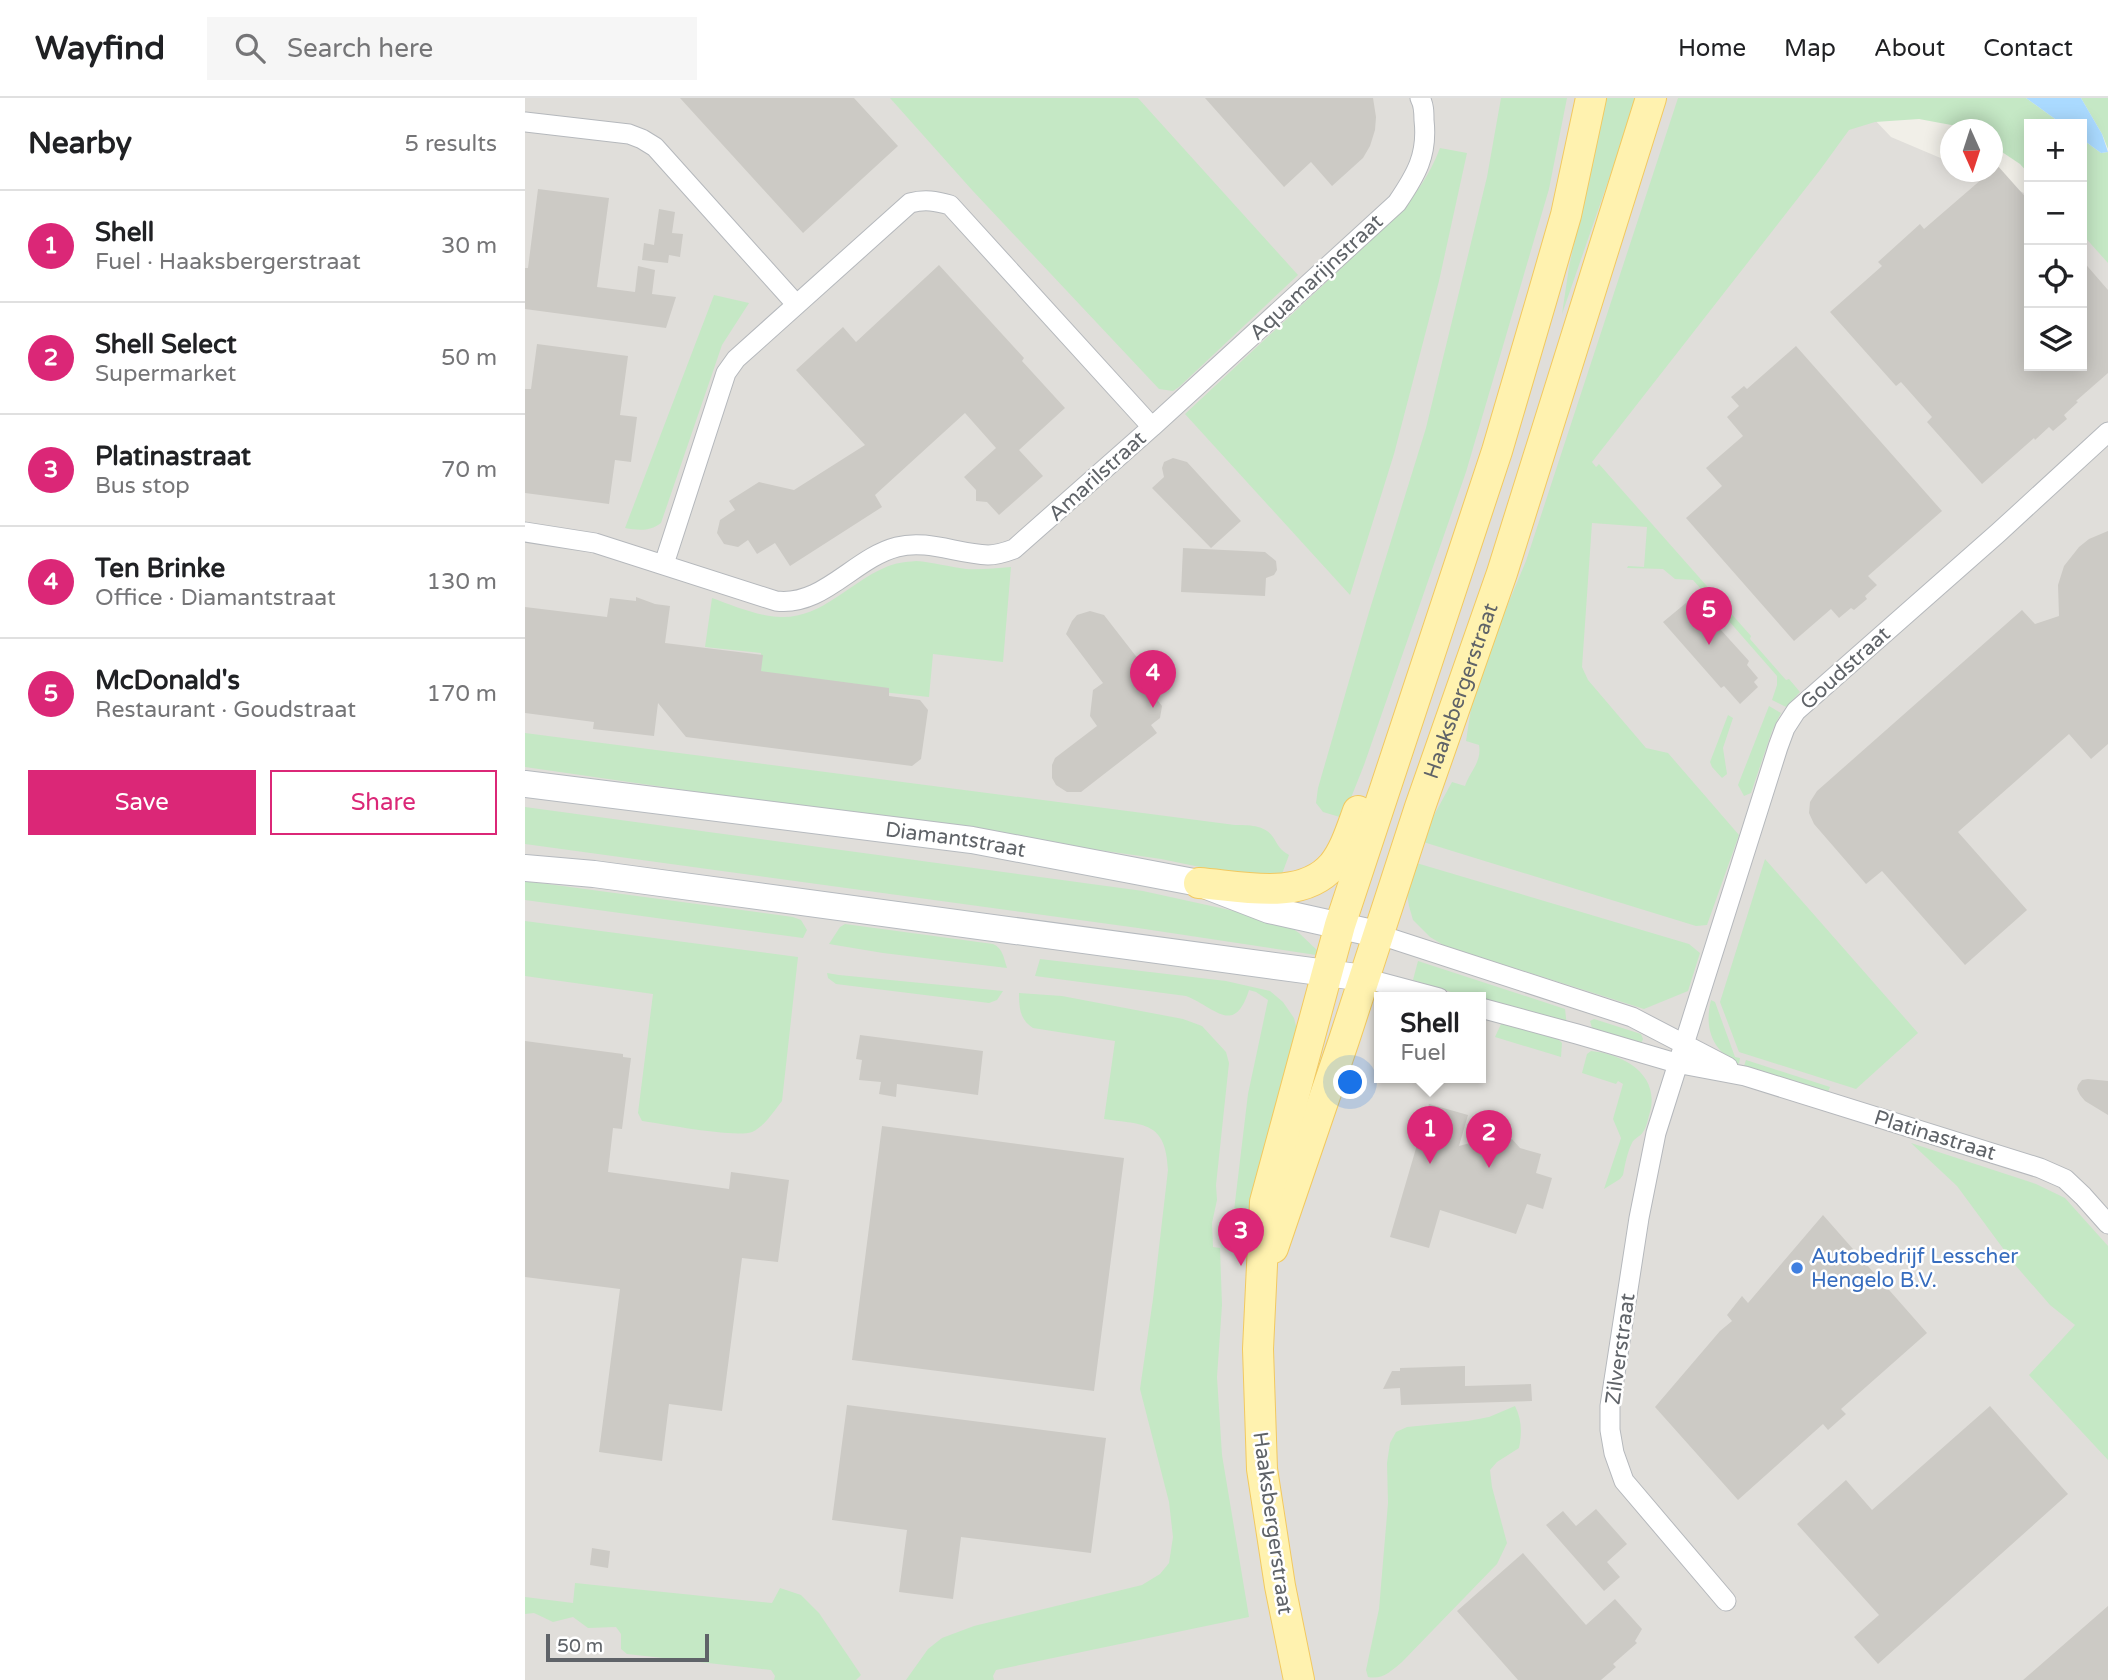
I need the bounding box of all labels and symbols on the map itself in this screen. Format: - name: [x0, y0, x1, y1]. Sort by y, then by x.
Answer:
- north arrow: [1940, 119, 2003, 182]
- street label: Aquamarijnstraat: [1244, 209, 1388, 346]
- street label: Amarilstraat: [1043, 426, 1151, 527]
- pin: 5: [1686, 587, 1732, 645]
- street label: Haaksbergerstraat: [1419, 600, 1503, 782]
- street label: Goudstraat: [1795, 622, 1895, 715]
- pin: 4: [1130, 650, 1176, 708]
- street label: Diamantstraat: [884, 817, 1028, 863]
- your location: [1333, 1065, 1367, 1099]
- street label: Platinastraat: [1871, 1105, 1999, 1166]
- pin: 1: [1407, 1106, 1453, 1164]
- pin: 2: [1466, 1110, 1512, 1168]
- pin: 3: [1218, 1208, 1264, 1266]
- place label: Autobedrijf Lesscher Hengelo B.V.: [1811, 1244, 2018, 1293]
- marker: Autobedrijf Lesscher Hengelo B.V.: [1789, 1260, 1805, 1276]
- street label: Zilverstraat: [1600, 1292, 1641, 1406]
- street label: Haaksbergerstraat: [1247, 1430, 1298, 1616]
- scale bar: [546, 1631, 709, 1663]

